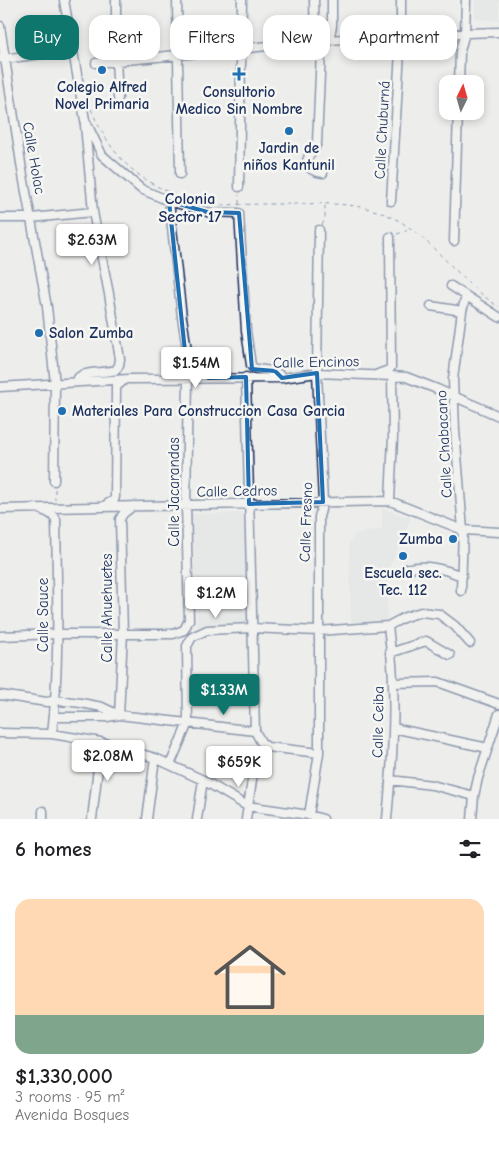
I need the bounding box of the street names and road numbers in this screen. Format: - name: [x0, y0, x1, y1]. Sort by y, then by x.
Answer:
- street label: Calle Chuburná: [370, 80, 394, 180]
- street label: Calle Holac: [19, 120, 49, 196]
- street label: Calle Encinos: [273, 352, 359, 372]
- street label: Calle Chabacano: [432, 390, 456, 498]
- street label: Calle Jacarandas: [165, 437, 183, 547]
- street label: Calle Cedros: [197, 481, 277, 501]
- street label: Calle Fresno: [296, 481, 316, 562]
- street label: Calle Ahuehuetes: [98, 554, 116, 662]
- street label: Calle Sauce: [34, 577, 52, 652]
- street label: Calle Ceiba: [368, 686, 388, 758]

